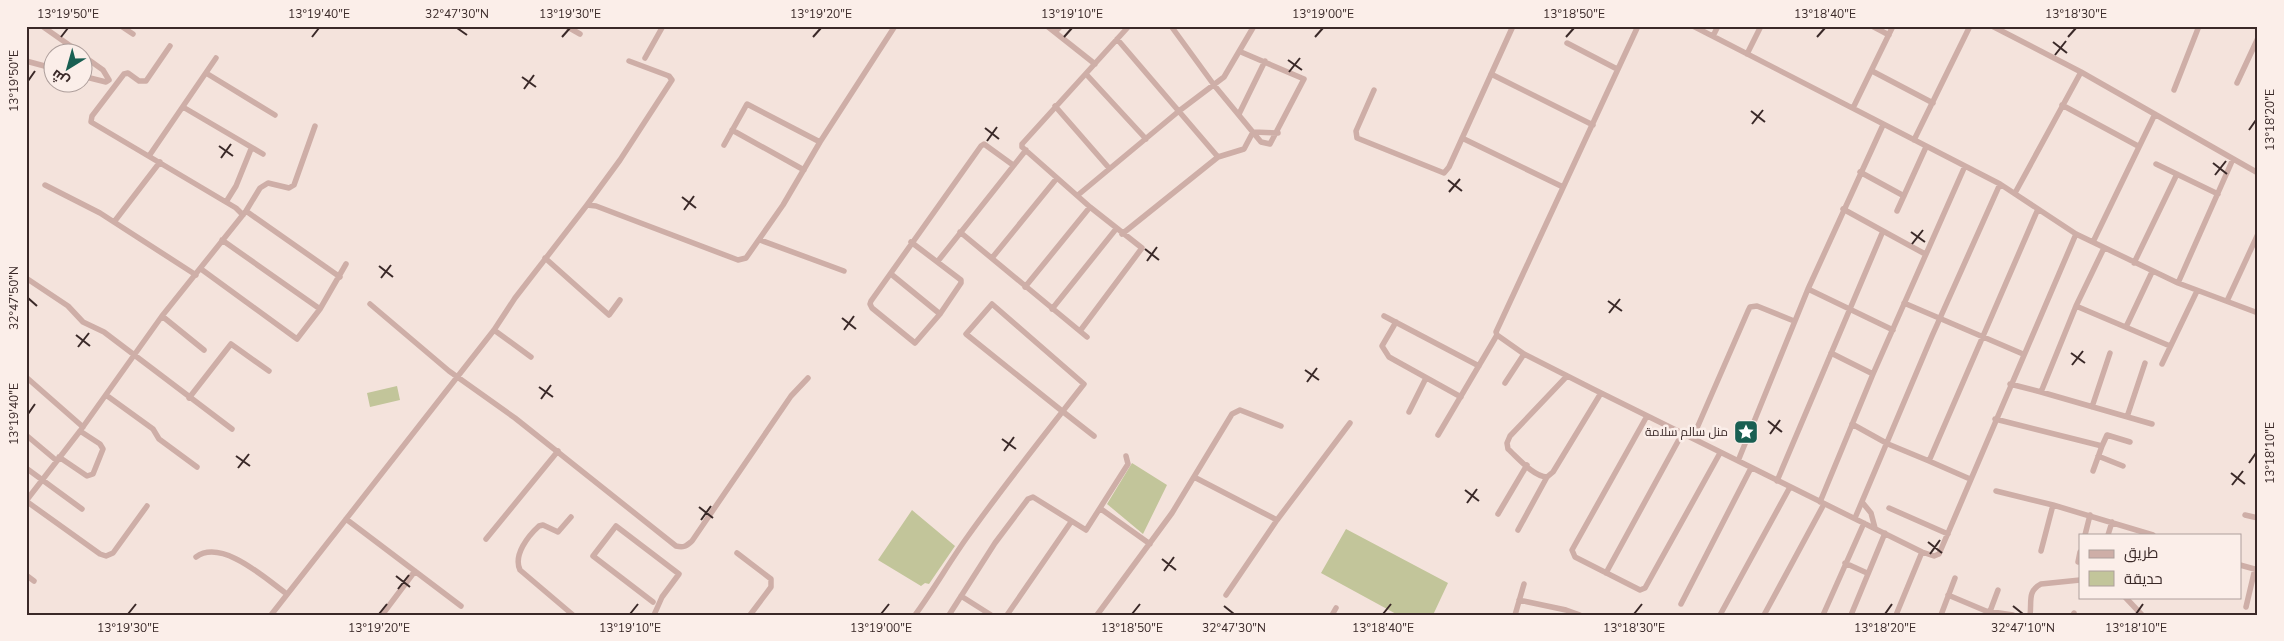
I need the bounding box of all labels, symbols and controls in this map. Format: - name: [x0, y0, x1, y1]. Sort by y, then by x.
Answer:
- text: 13°19'50"E: [37, 6, 99, 22]
- text: 13°19'40"E: [288, 6, 350, 22]
- text: 32°47'30"N: [425, 6, 489, 22]
- text: 13°19'30"E: [539, 6, 601, 22]
- text: 13°19'20"E: [790, 6, 852, 22]
- text: 13°19'10"E: [1041, 6, 1103, 22]
- text: 13°19'00"E: [1292, 6, 1354, 22]
- text: 13°18'50"E: [1543, 6, 1605, 22]
- text: 13°18'40"E: [1794, 6, 1856, 22]
- text: 13°18'30"E: [2045, 6, 2107, 22]
- north arrow: [42, 42, 92, 92]
- text: 13°19'50"E: [6, 50, 22, 112]
- text: ش: [48, 65, 73, 91]
- text: 13°18'20"E: [2262, 89, 2278, 151]
- text: 32°47'50"N: [6, 266, 22, 330]
- text: 13°19'40"E: [6, 383, 22, 445]
- place icon: منل سالم سلامة: [1733, 419, 1759, 445]
- text: 13°18'10"E: [2262, 422, 2278, 484]
- place label: منل سالم سلامة: [1645, 424, 1728, 440]
- legend: [2079, 534, 2242, 598]
- text: طريق: [2124, 543, 2158, 563]
- text: حديقة: [2124, 569, 2163, 589]
- text: 13°19'30"E: [97, 620, 159, 636]
- text: 13°19'20"E: [348, 620, 410, 636]
- text: 13°19'10"E: [599, 620, 661, 636]
- text: 13°19'00"E: [850, 620, 912, 636]
- text: 13°18'50"E: [1101, 620, 1163, 636]
- text: 32°47'30"N: [1202, 620, 1266, 636]
- text: 13°18'40"E: [1352, 620, 1414, 636]
- text: 13°18'30"E: [1603, 620, 1665, 636]
- text: 13°18'20"E: [1854, 620, 1916, 636]
- text: 32°47'10"N: [1991, 620, 2055, 636]
- text: 13°18'10"E: [2105, 620, 2167, 636]

